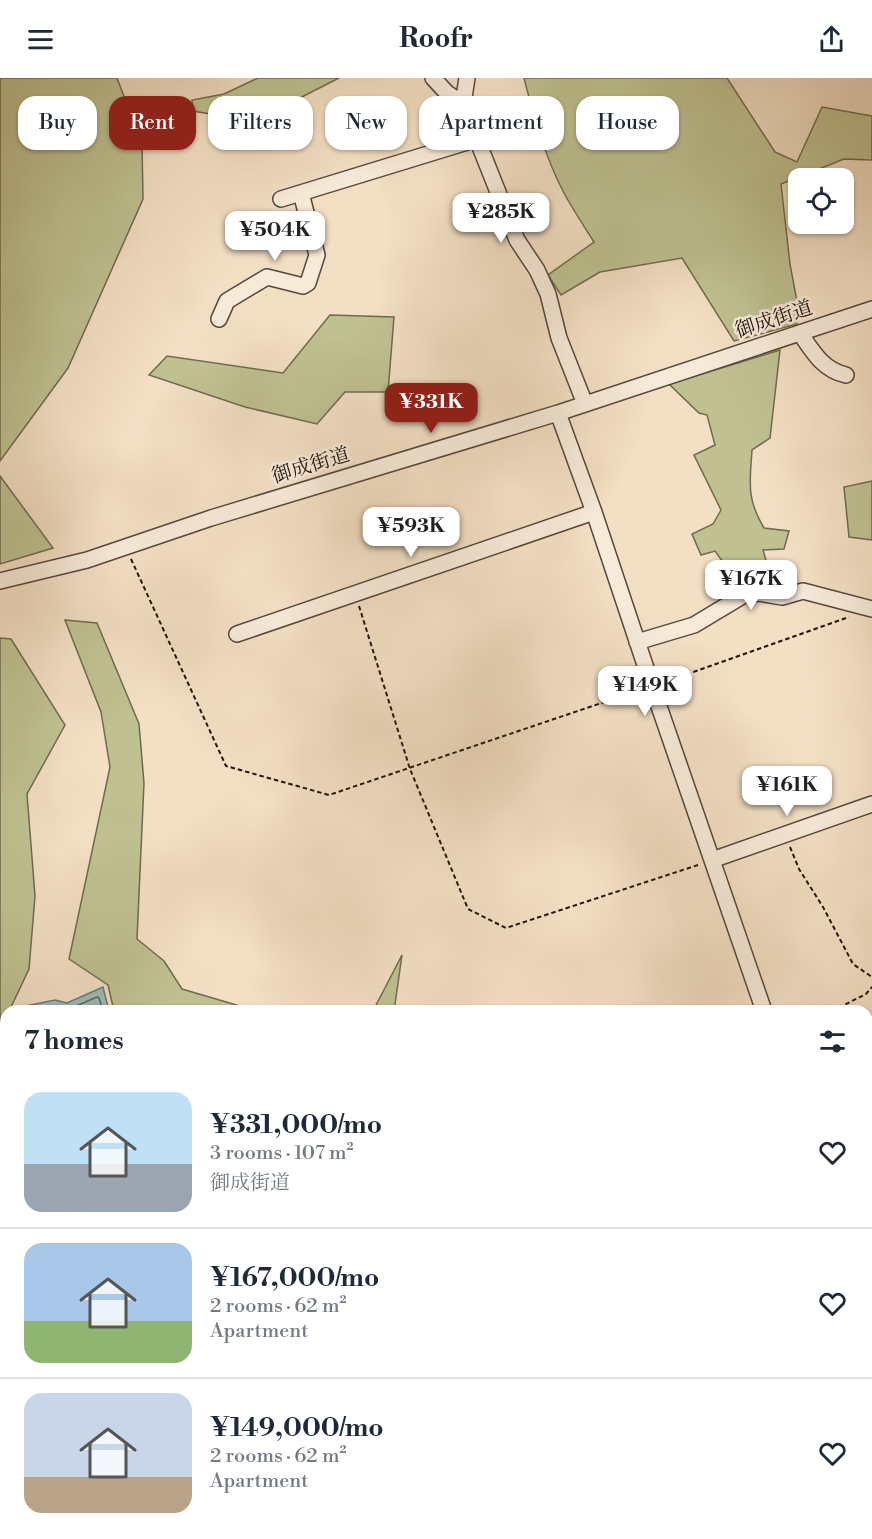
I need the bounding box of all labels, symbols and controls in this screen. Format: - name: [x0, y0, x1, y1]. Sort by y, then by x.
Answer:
- text: Roofr: [399, 22, 473, 56]
- icon: menu: [24, 23, 57, 56]
- icon: share: [815, 23, 848, 56]
- chip: Buy: [18, 96, 97, 150]
- chip: Rent: [109, 96, 196, 150]
- chip: Filters: [208, 96, 313, 150]
- chip: New: [325, 96, 407, 150]
- chip: Apartment: [419, 96, 564, 150]
- chip: House: [576, 96, 679, 150]
- map controls: [788, 168, 854, 234]
- button: locate: [788, 168, 854, 234]
- pin: ¥285K: [459, 193, 543, 244]
- text: ¥285K: [466, 200, 536, 225]
- pin: ¥504K: [233, 211, 317, 262]
- text: ¥504K: [239, 218, 311, 243]
- street label: 御成街道: [732, 296, 816, 344]
- pin: ¥331K: [389, 383, 473, 434]
- text: ¥331K: [399, 390, 463, 415]
- street label: 御成街道: [269, 442, 353, 490]
- pin: ¥593K: [369, 507, 453, 558]
- text: ¥593K: [377, 514, 445, 539]
- pin: ¥167K: [709, 560, 793, 611]
- text: ¥167K: [719, 567, 783, 592]
- pin: ¥149K: [603, 666, 687, 717]
- text: ¥149K: [612, 673, 678, 698]
- pin: ¥161K: [745, 766, 829, 817]
- text: ¥161K: [756, 773, 818, 798]
- text: 7 homes: [24, 1025, 124, 1057]
- icon: filters: [816, 1025, 849, 1058]
- text: ¥331,000/mo: [210, 1109, 382, 1141]
- icon: home: [72, 1116, 144, 1188]
- icon: heart: [816, 1136, 849, 1169]
- text: 3 rooms · 107 m²: [210, 1141, 354, 1166]
- text: 御成街道: [210, 1171, 290, 1196]
- text: ¥167,000/mo: [210, 1262, 379, 1294]
- icon: home: [72, 1267, 144, 1339]
- icon: heart: [816, 1287, 849, 1320]
- text: 2 rooms · 62 m²: [210, 1294, 346, 1319]
- text: Apartment: [210, 1319, 308, 1344]
- text: ¥149,000/mo: [210, 1412, 384, 1444]
- icon: home: [72, 1417, 144, 1489]
- icon: heart: [816, 1437, 849, 1470]
- text: 2 rooms · 62 m²: [210, 1444, 346, 1469]
- text: Apartment: [210, 1469, 308, 1494]

